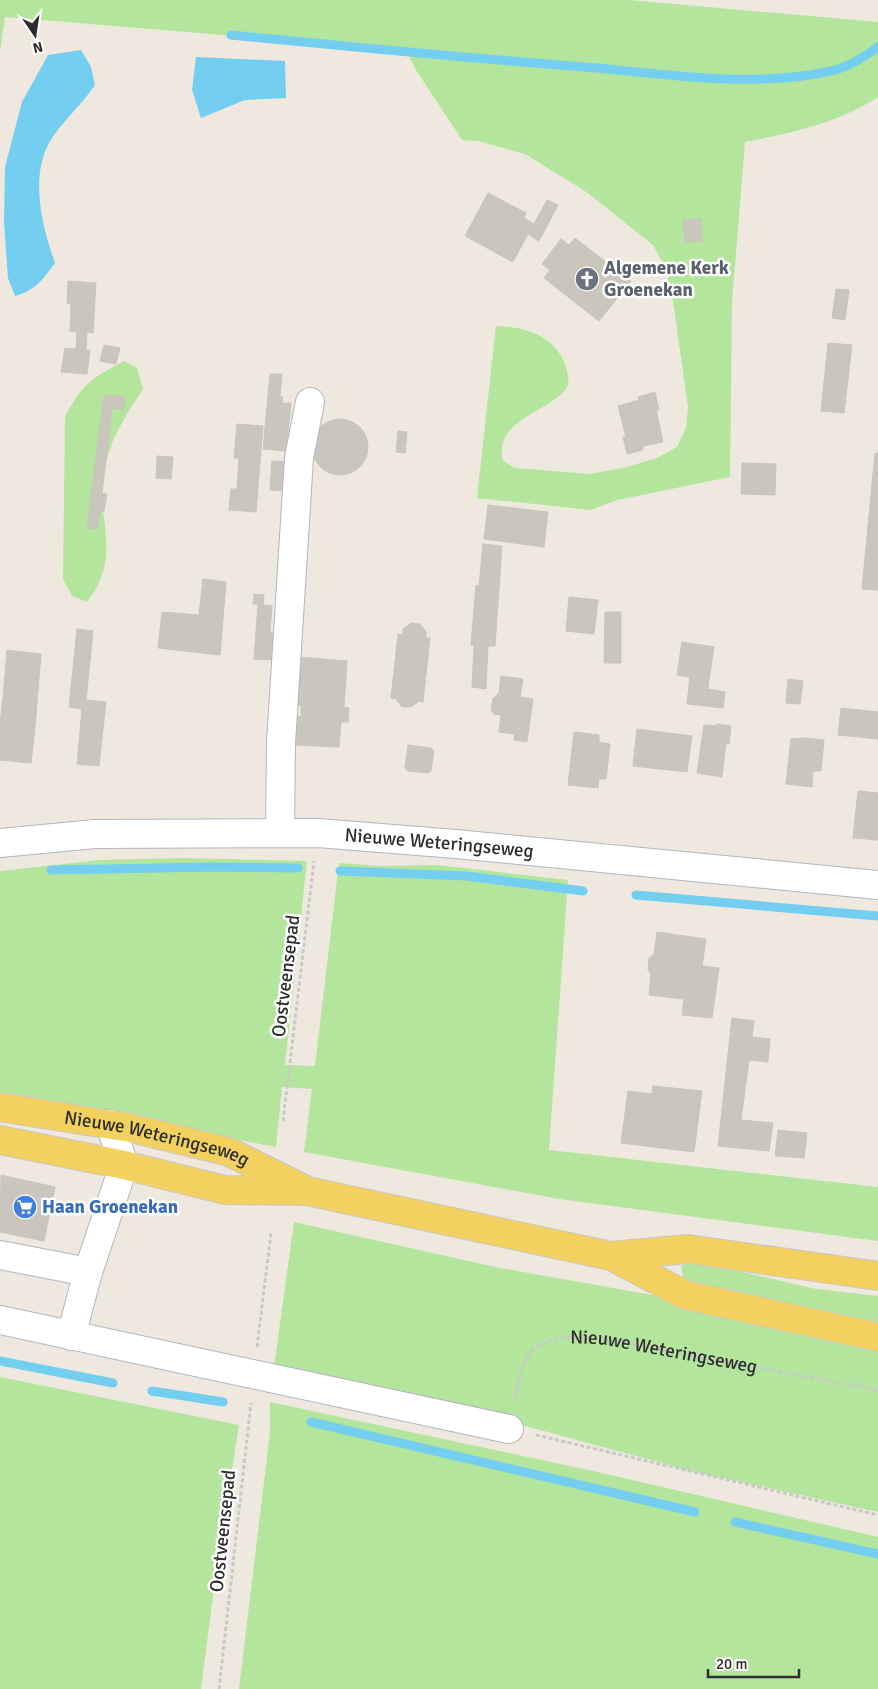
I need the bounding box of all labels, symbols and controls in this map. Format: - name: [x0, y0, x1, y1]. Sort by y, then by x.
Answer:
- north arrow: [10, 10, 60, 60]
- text: N: [31, 38, 44, 57]
- place label: Algemene Kerk Groenekan: [604, 256, 729, 302]
- church icon: Algemene Kerk Groenekan: [574, 266, 600, 292]
- street label: Nieuwe Weteringseweg: [344, 823, 535, 863]
- street label: Oostveensepad: [267, 914, 305, 1038]
- street label: Nieuwe Weteringseweg: [62, 1105, 253, 1172]
- supermarket icon: Haan Groenekan: [12, 1194, 38, 1220]
- place label: Haan Groenekan: [42, 1195, 178, 1219]
- street label: Nieuwe Weteringseweg: [570, 1325, 759, 1379]
- street label: Oostveensepad: [205, 1469, 241, 1593]
- scale bar: [708, 1646, 799, 1678]
- text: 20 m: [716, 1655, 747, 1673]

